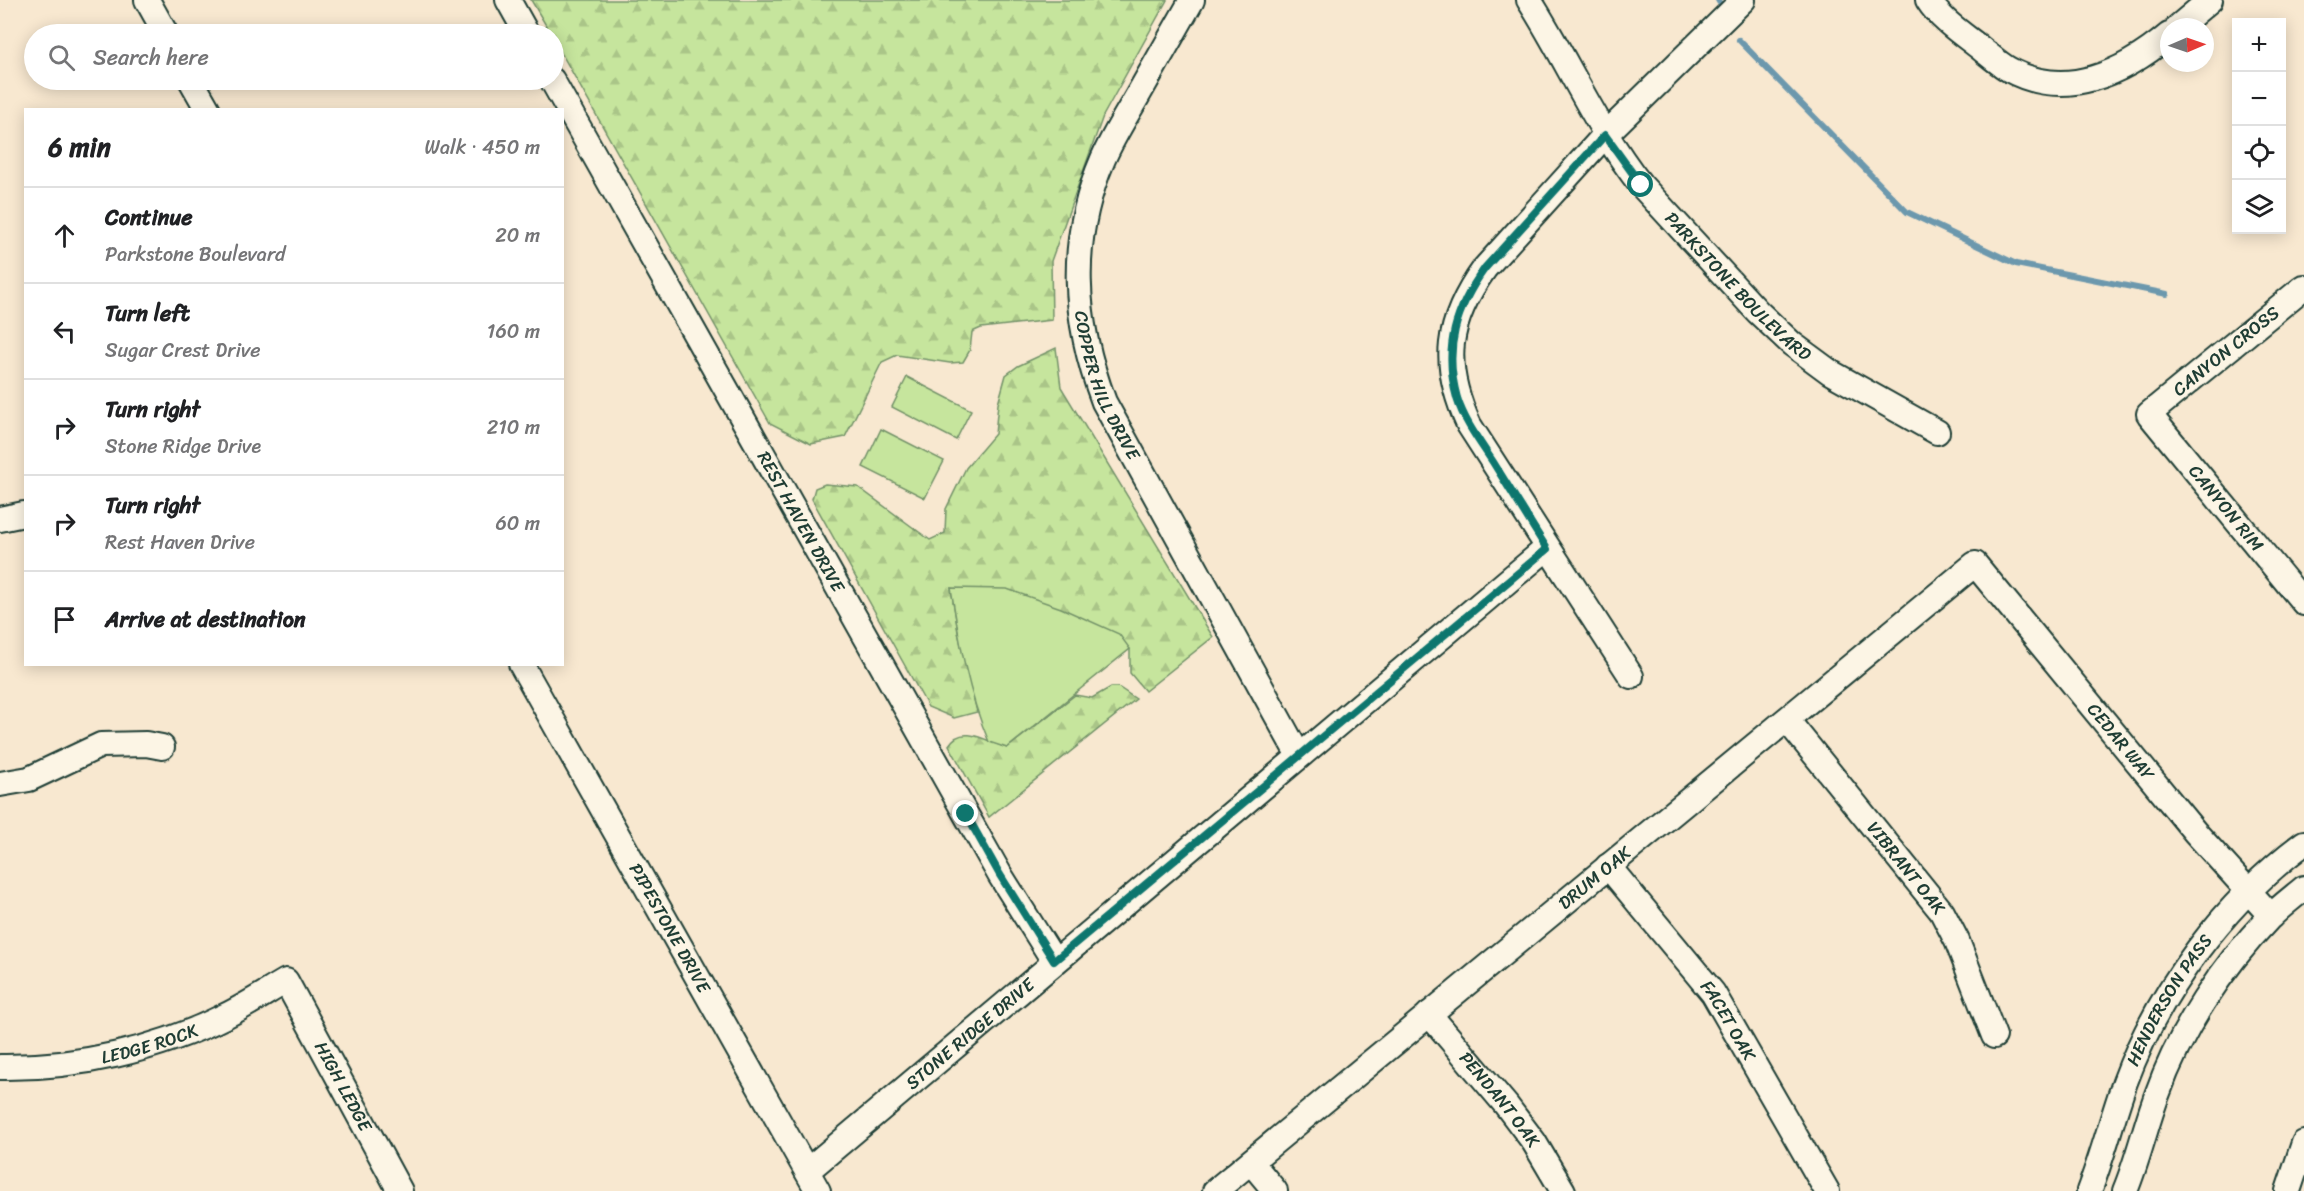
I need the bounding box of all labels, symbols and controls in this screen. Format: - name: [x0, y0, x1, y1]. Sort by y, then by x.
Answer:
- north arrow: [2160, 18, 2214, 72]
- map controls: [2232, 18, 2286, 234]
- button: +: [2232, 18, 2286, 72]
- search box: [24, 24, 564, 90]
- text: Search here: [93, 38, 209, 77]
- icon: search: [45, 41, 78, 74]
- button: −: [2232, 72, 2286, 126]
- text: 6 min: [48, 124, 111, 170]
- button: locate: [2232, 126, 2286, 180]
- text: Walk · 450 m: [425, 130, 540, 165]
- route start: [1627, 171, 1653, 197]
- button: layers: [2232, 180, 2286, 234]
- text: Continue: [105, 198, 193, 237]
- street label: PARKSTONE BOULEVARD: [1657, 204, 1819, 370]
- text: 20 m: [495, 218, 540, 253]
- icon: ahead: [48, 219, 81, 252]
- text: Parkstone Boulevard: [105, 237, 286, 272]
- text: Turn left: [105, 294, 190, 333]
- street label: CANYON CROSS: [2165, 297, 2287, 405]
- street label: COPPER HILL DRIVE: [1065, 309, 1150, 467]
- text: 160 m: [487, 314, 540, 349]
- icon: left: [48, 315, 81, 348]
- text: Sugar Crest Drive: [105, 333, 261, 368]
- text: Turn right: [105, 390, 200, 429]
- text: 210 m: [487, 410, 540, 445]
- icon: right: [48, 411, 81, 444]
- text: Stone Ridge Drive: [105, 429, 261, 464]
- street label: REST HAVEN DRIVE: [748, 445, 854, 599]
- street label: CANYON RIM: [2180, 457, 2272, 559]
- text: Turn right: [105, 486, 200, 525]
- text: 60 m: [495, 506, 540, 541]
- icon: right: [48, 507, 81, 540]
- text: Rest Haven Drive: [105, 525, 255, 560]
- text: Arrive at destination: [105, 600, 306, 639]
- icon: arrive: [48, 603, 81, 636]
- street label: CEDAR WAY: [2079, 695, 2163, 789]
- route end: [952, 800, 978, 826]
- street label: VIBRANT OAK: [1858, 814, 1954, 922]
- street label: DRUM OAK: [1551, 837, 1639, 918]
- street label: PIPESTONE DRIVE: [620, 857, 720, 1000]
- street label: HENDERSON PASS: [2117, 927, 2221, 1071]
- street label: STONE RIDGE DRIVE: [898, 969, 1043, 1098]
- street label: FACET OAK: [1692, 972, 1765, 1068]
- street label: LEDGE ROCK: [98, 1014, 203, 1073]
- street label: HIGH LEDGE: [306, 1035, 381, 1138]
- street label: PENDANT OAK: [1451, 1044, 1549, 1155]

